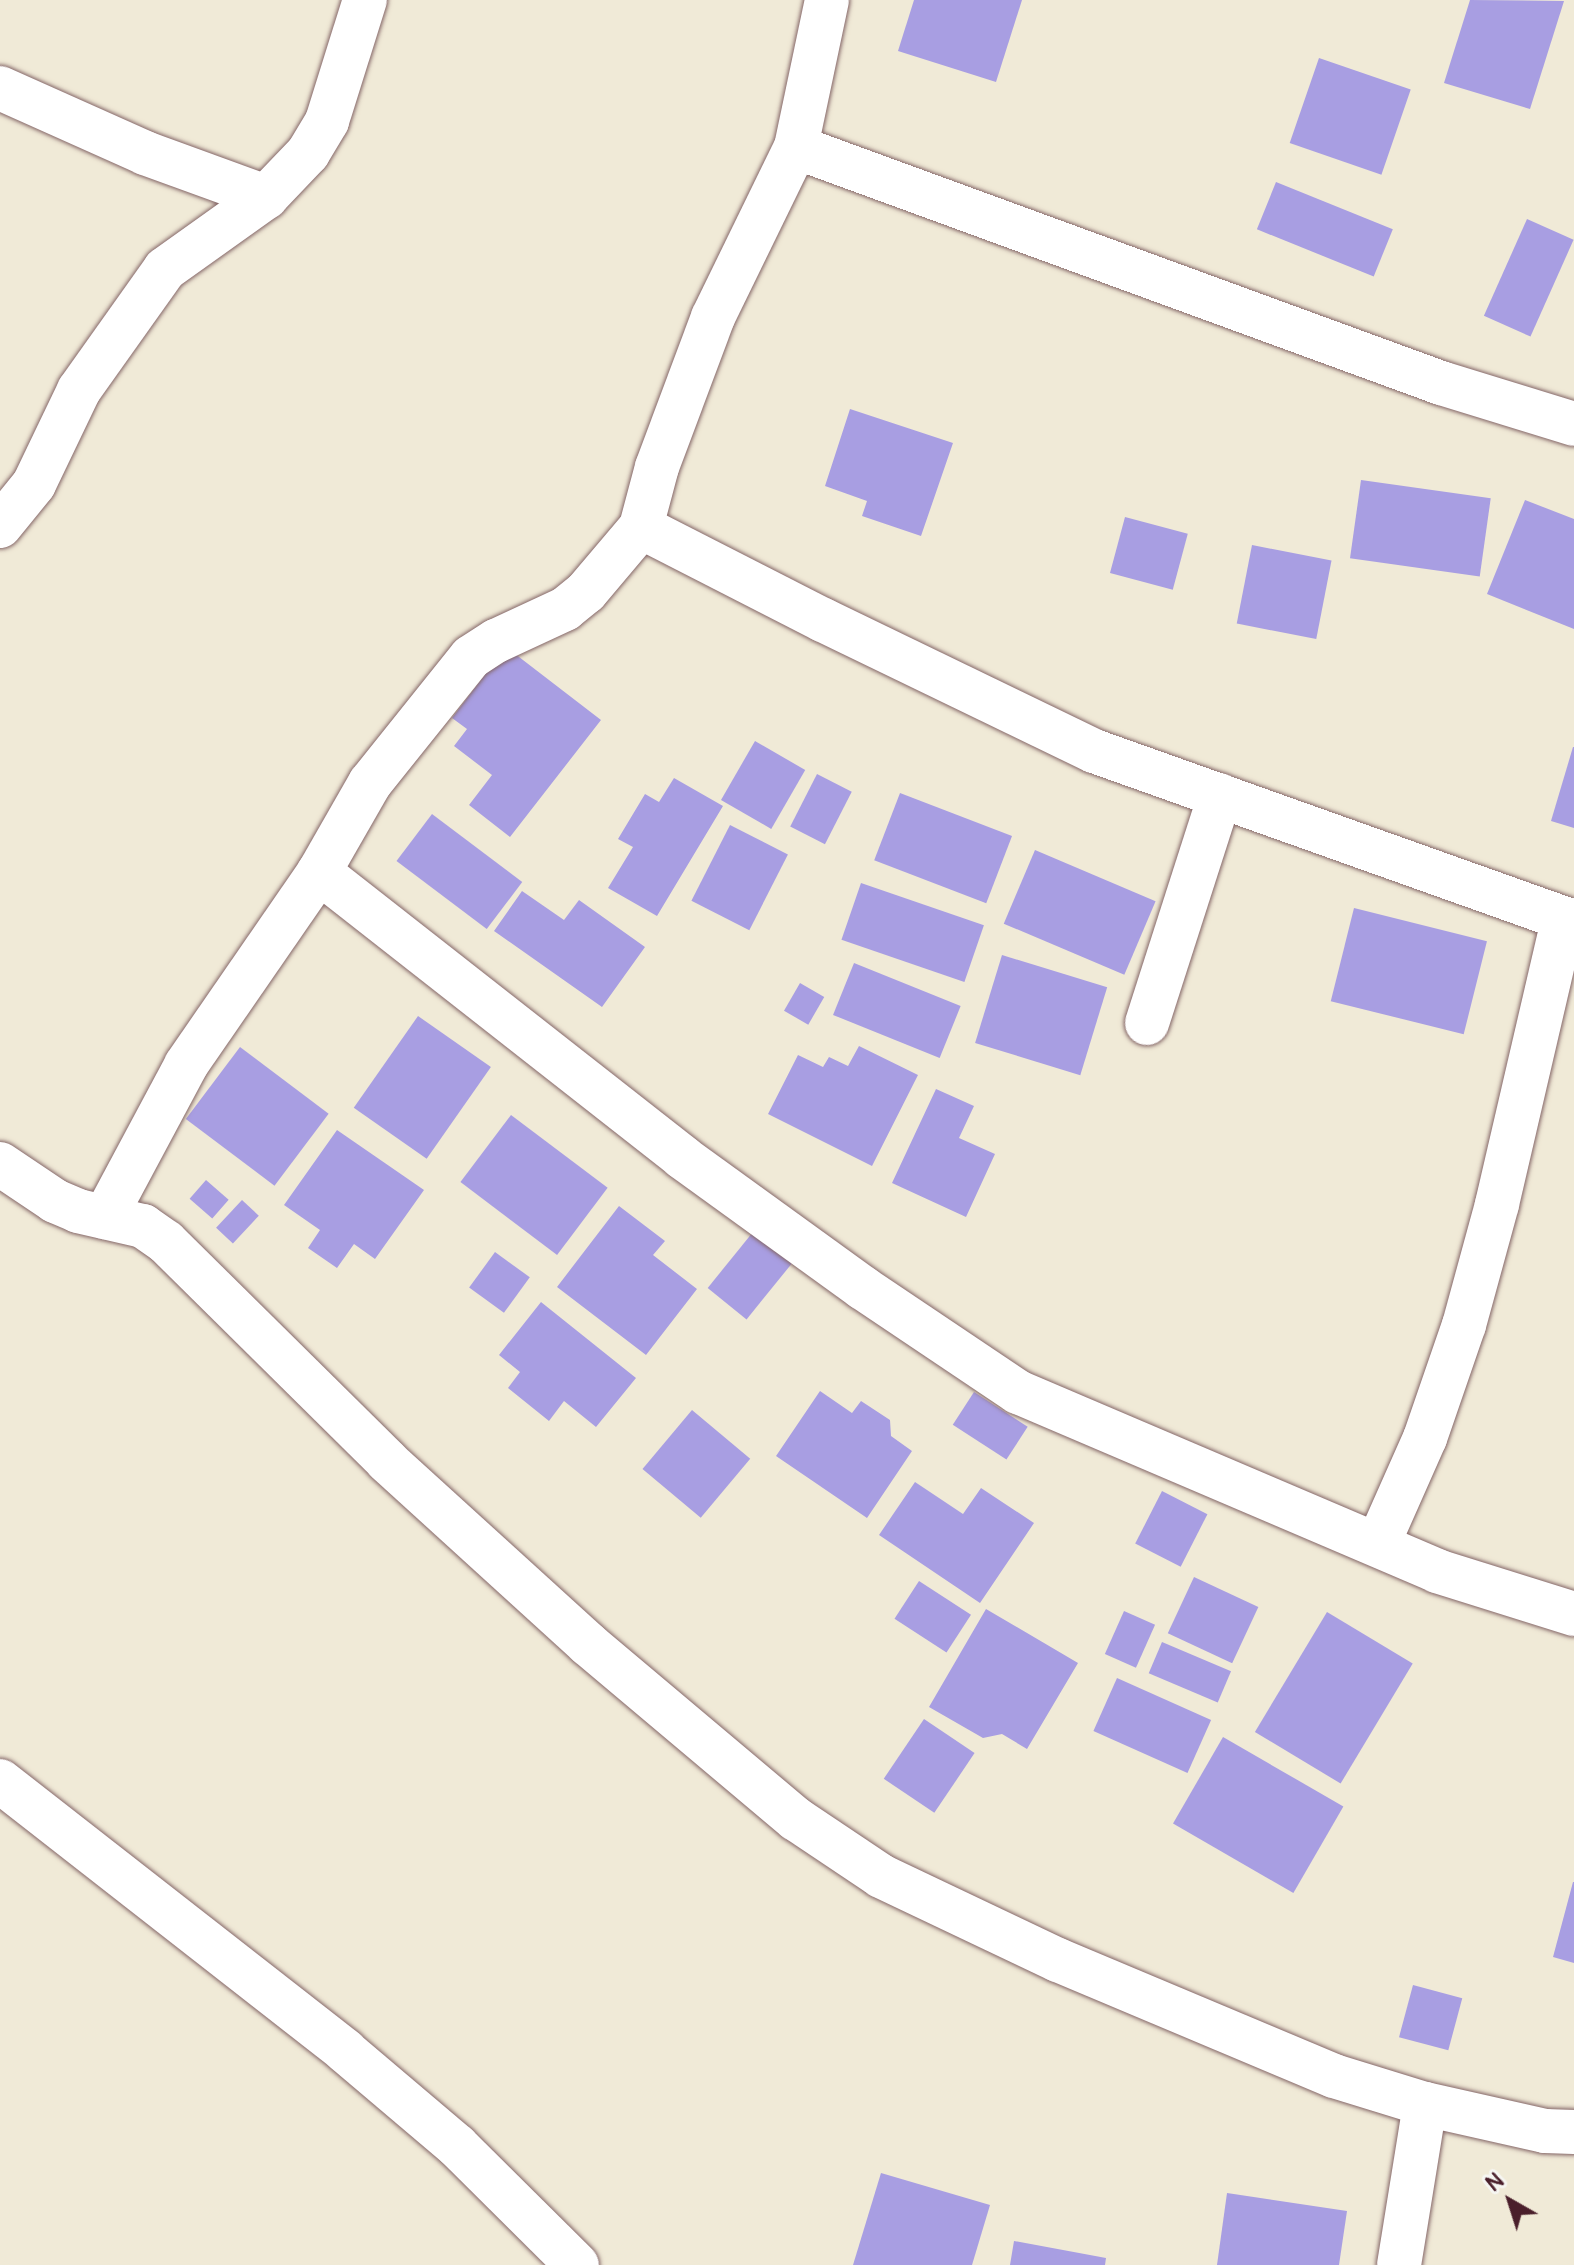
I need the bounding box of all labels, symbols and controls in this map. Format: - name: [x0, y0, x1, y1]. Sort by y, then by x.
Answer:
- north arrow: [1470, 2161, 1550, 2241]
- text: N: [1480, 2167, 1509, 2198]

